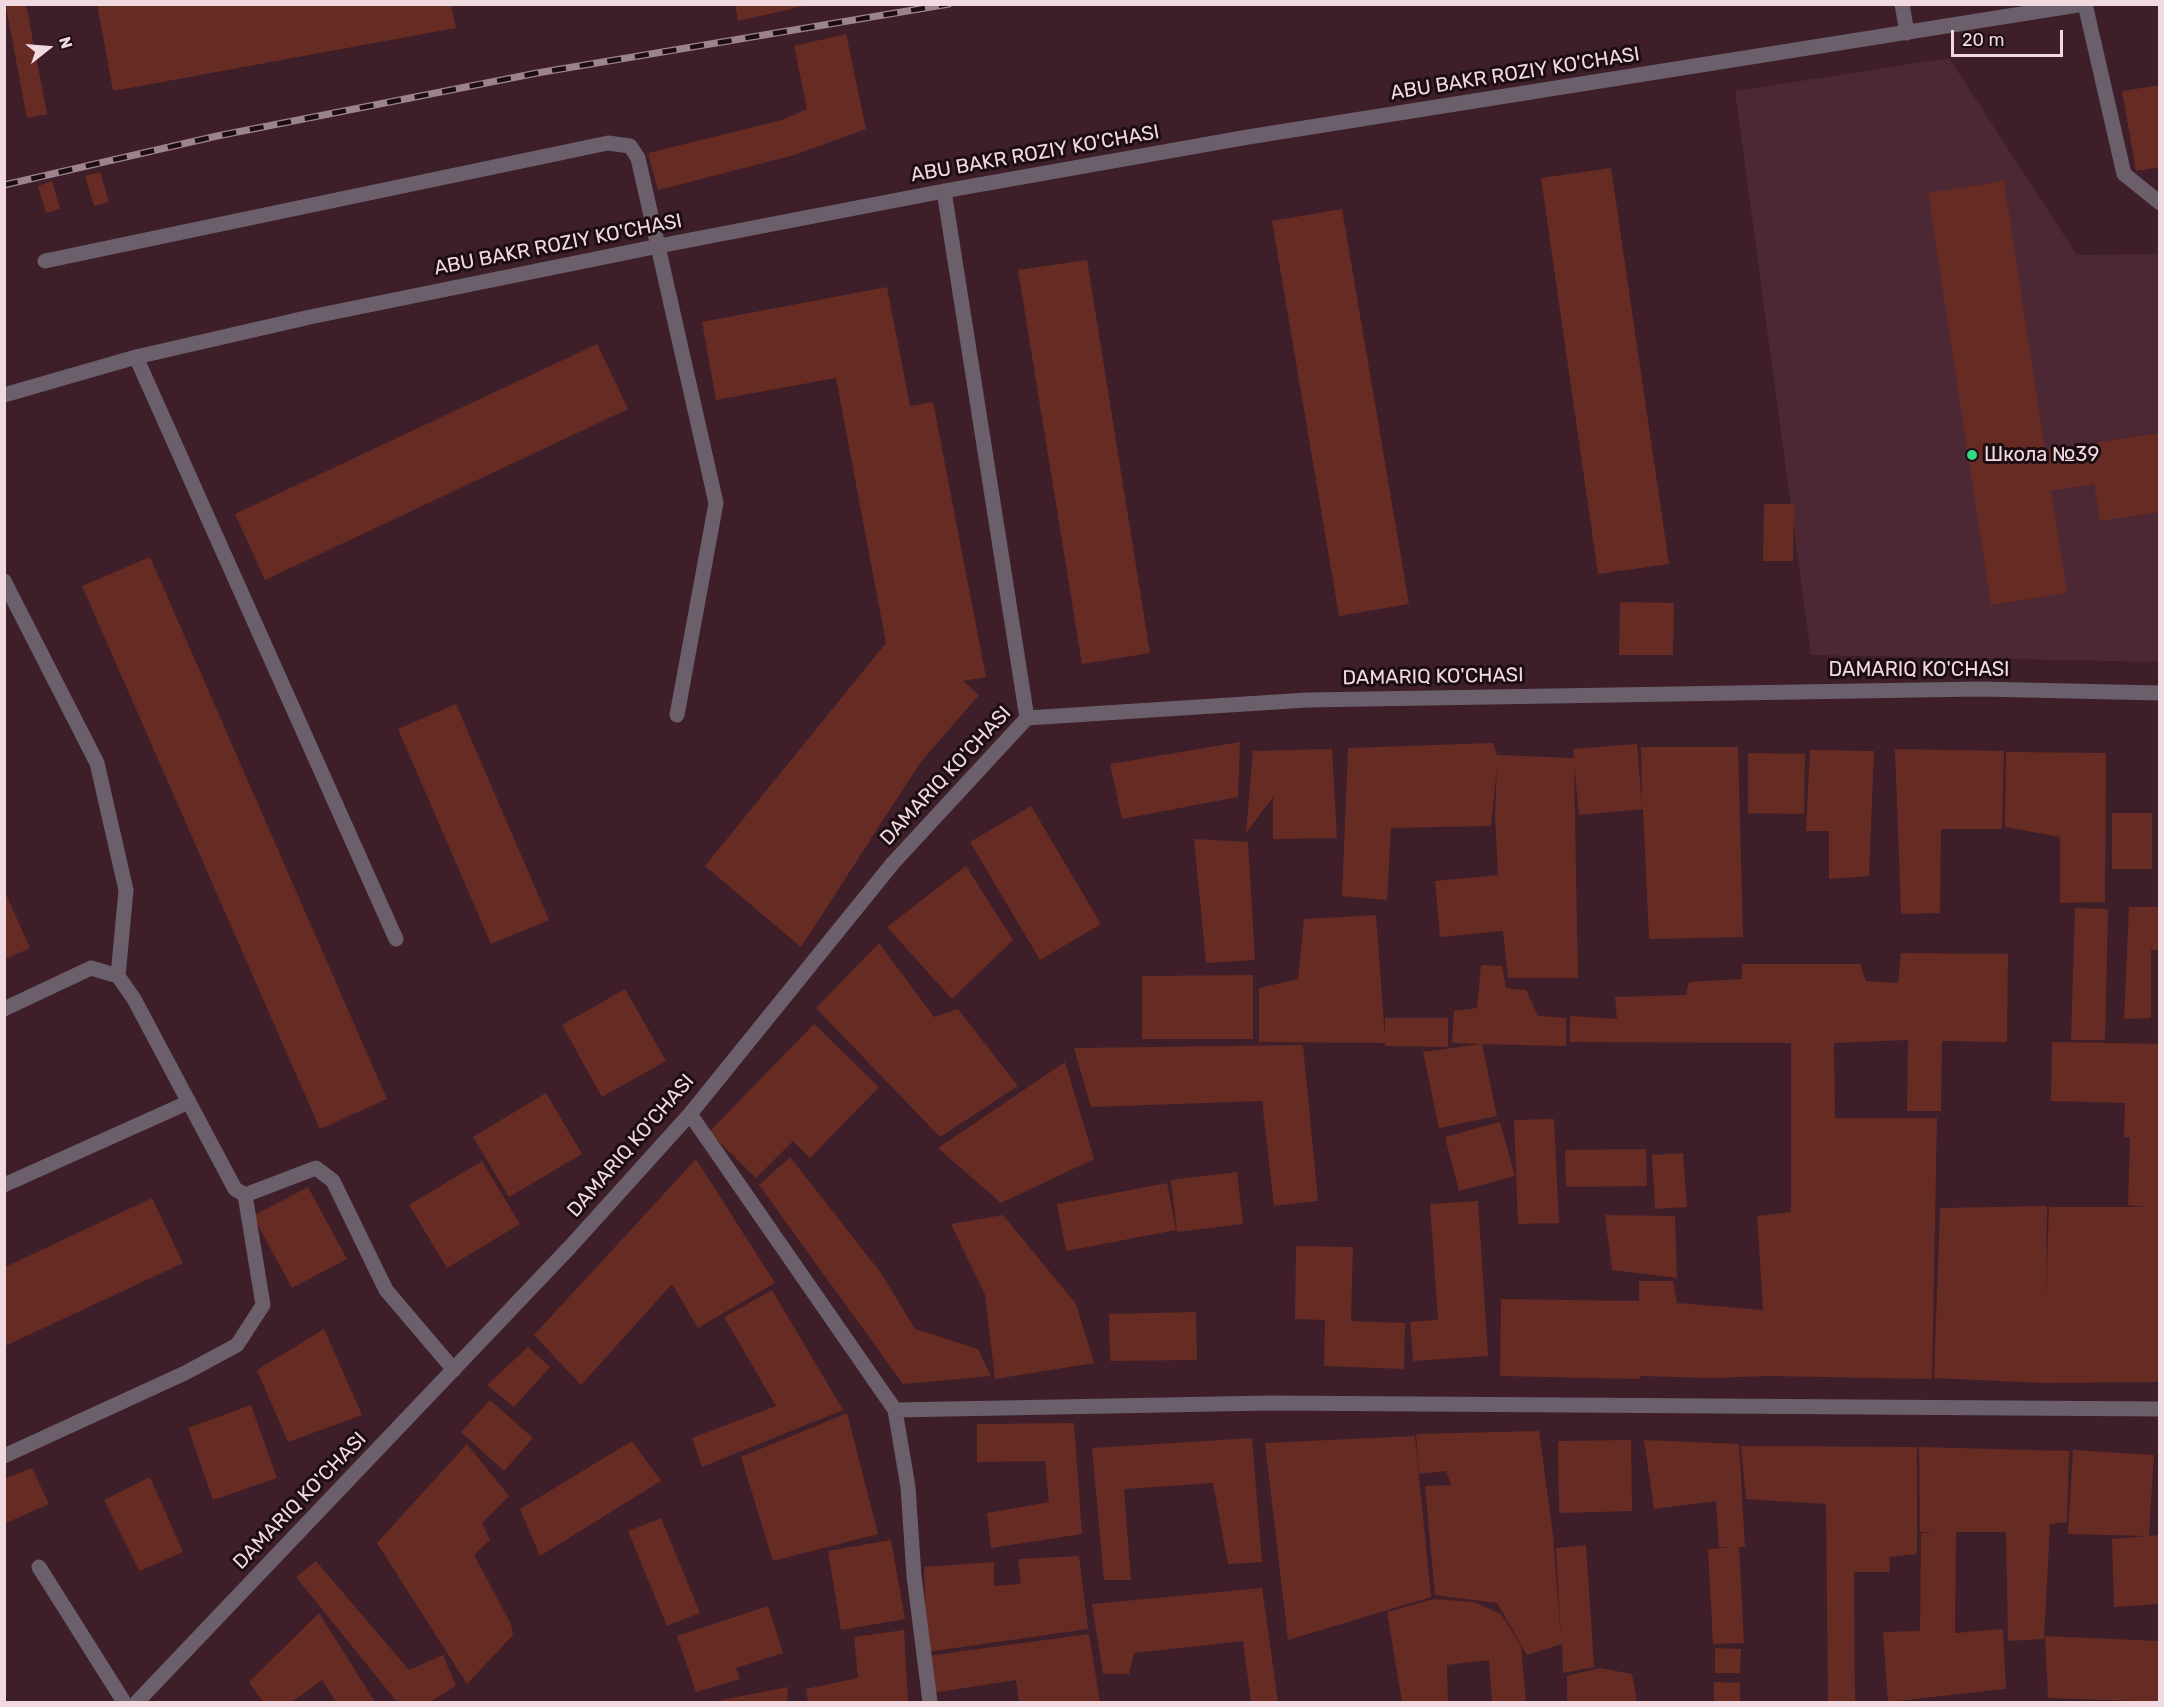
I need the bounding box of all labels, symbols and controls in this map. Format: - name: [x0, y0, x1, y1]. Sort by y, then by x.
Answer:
- north arrow: [18, 18, 78, 78]
- scale bar: [1954, 18, 2066, 56]
- text: 20 m: [1962, 29, 2004, 51]
- text: N: [55, 34, 76, 51]
- street label: ABU BAKR ROZIY KO'CHASI: [1389, 42, 1641, 106]
- street label: ABU BAKR ROZIY KO'CHASI: [909, 120, 1161, 188]
- street label: ABU BAKR ROZIY KO'CHASI: [432, 209, 684, 281]
- place label: Школа №39: [1984, 443, 2099, 467]
- marker: Школа №39: [1965, 448, 1979, 462]
- street label: DAMARIQ KO'CHASI: [1828, 658, 2010, 682]
- street label: DAMARIQ KO'CHASI: [1342, 663, 1524, 691]
- street label: DAMARIQ KO'CHASI: [875, 702, 1017, 850]
- street label: DAMARIQ KO'CHASI: [563, 1070, 699, 1222]
- street label: DAMARIQ KO'CHASI: [228, 1428, 372, 1574]

